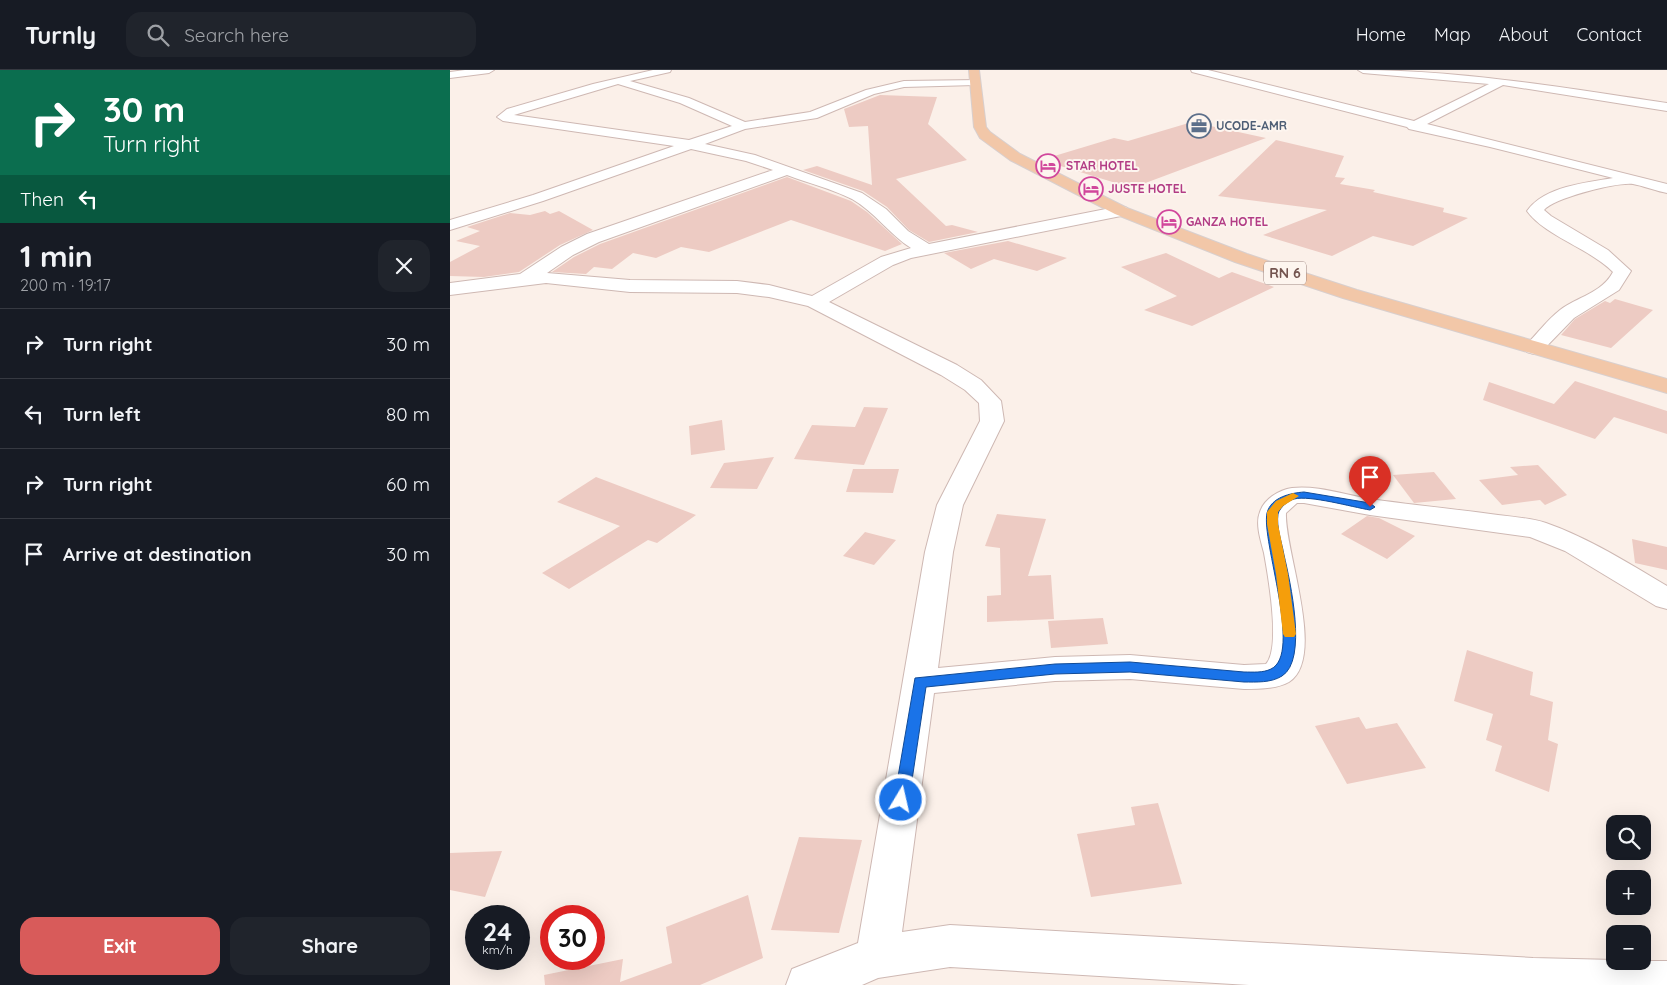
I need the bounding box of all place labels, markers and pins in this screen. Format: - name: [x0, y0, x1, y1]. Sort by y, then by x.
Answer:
- office icon: UCODE-AMR: [1186, 113, 1212, 139]
- place label: UCODE-AMR: [1216, 118, 1287, 133]
- hotel icon: STAR HOTEL: [1035, 153, 1061, 179]
- place label: STAR HOTEL: [1066, 158, 1138, 173]
- hotel icon: JUSTE HOTEL: [1078, 176, 1104, 202]
- place label: JUSTE HOTEL: [1108, 181, 1187, 196]
- hotel icon: GANZA HOTEL: [1156, 209, 1182, 235]
- place label: GANZA HOTEL: [1186, 214, 1269, 229]
- pin: [1349, 456, 1391, 507]

